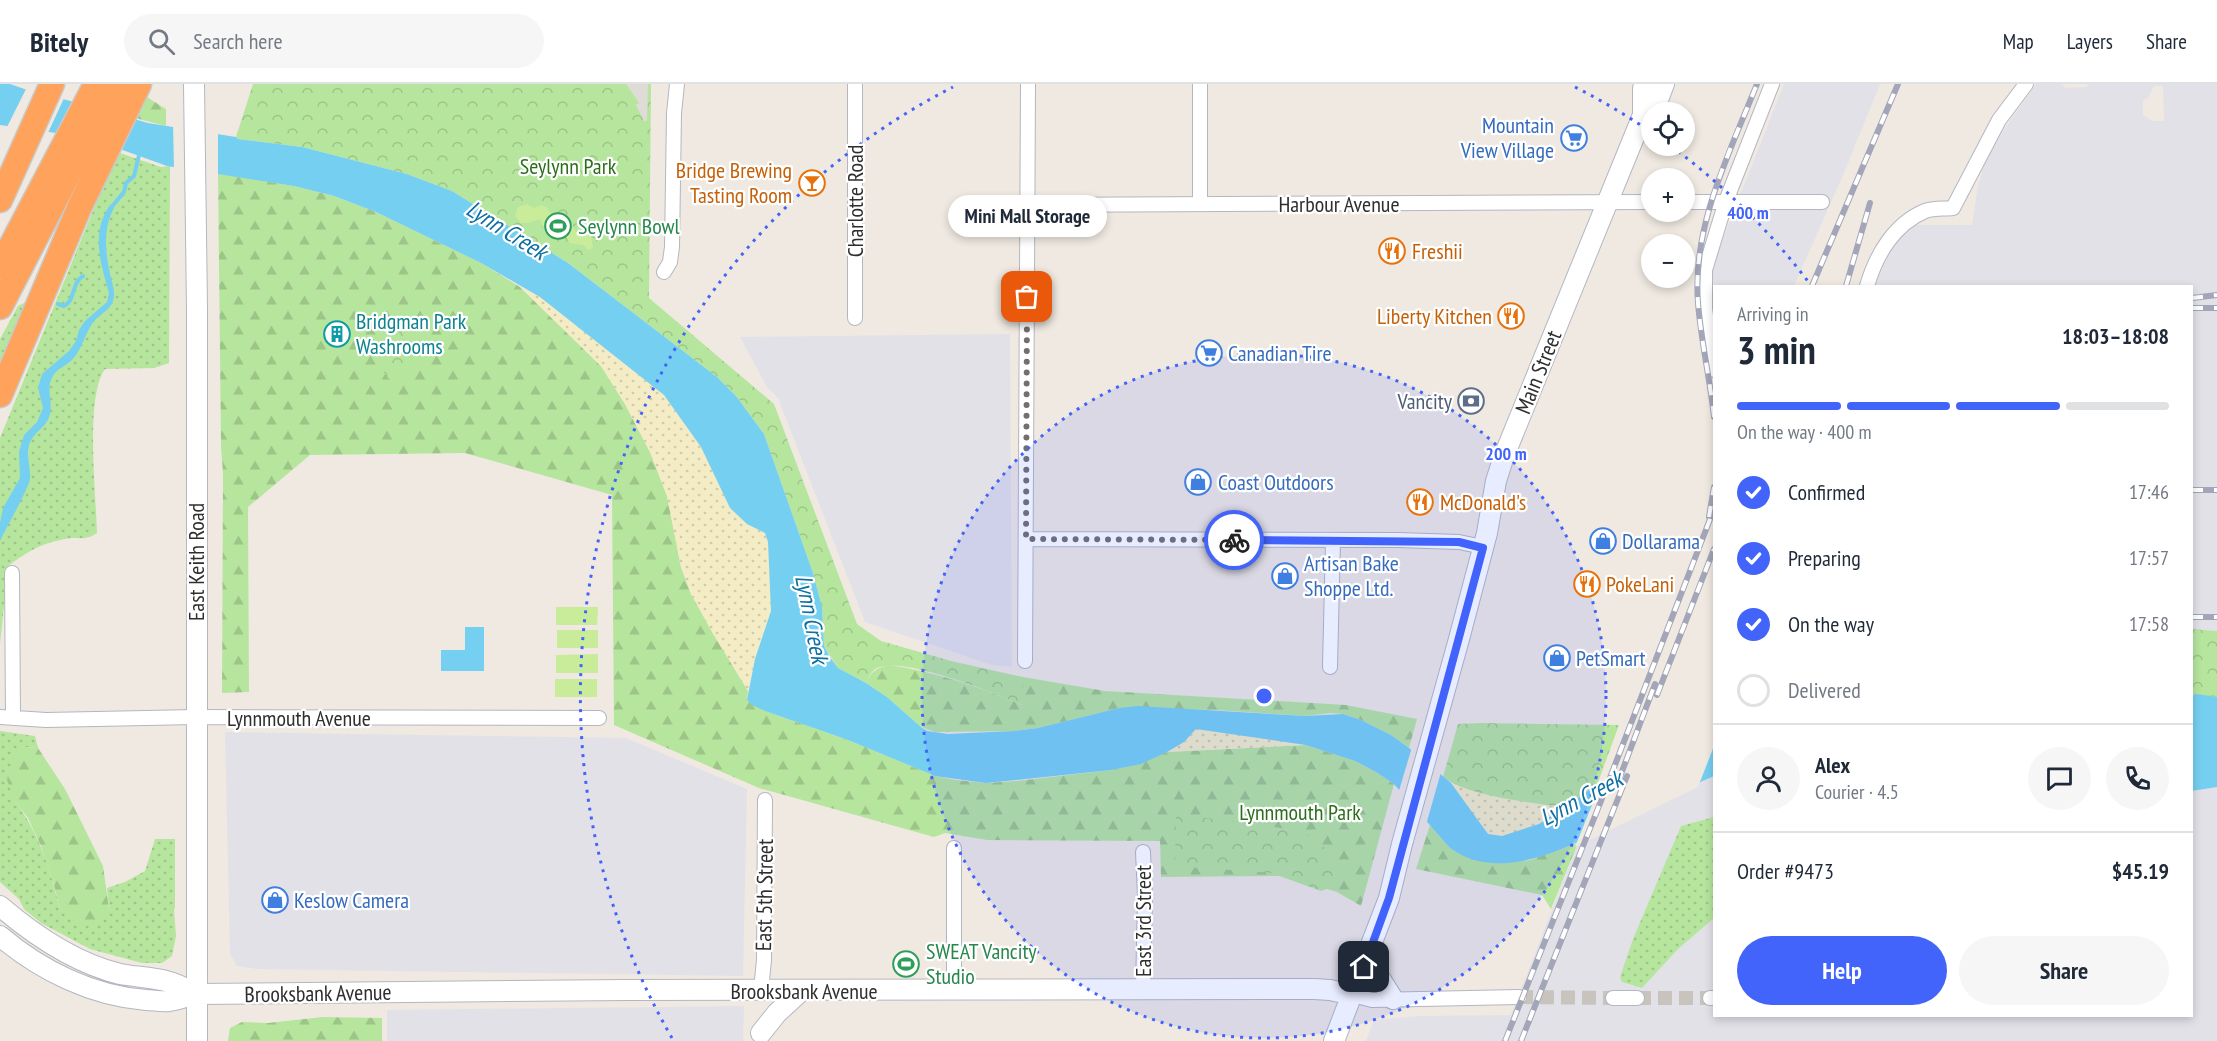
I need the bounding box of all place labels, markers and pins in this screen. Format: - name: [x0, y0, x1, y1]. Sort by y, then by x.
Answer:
- place label: Mountain View Village: [1460, 111, 1554, 164]
- supermarket icon: Mountain View Village: [1559, 123, 1589, 153]
- place label: Bridge Brewing Tasting Room: [676, 156, 792, 209]
- bar icon: Bridge Brewing Tasting Room: [797, 168, 827, 198]
- callout: Mini Mall Storage: [948, 195, 1106, 237]
- sports icon: Seylynn Bowl: [543, 211, 573, 241]
- place label: Seylynn Bowl: [578, 212, 680, 240]
- restaurant icon: Freshii: [1377, 236, 1407, 266]
- place label: Freshii: [1412, 237, 1463, 265]
- pin: [1001, 271, 1052, 322]
- restaurant icon: Liberty Kitchen: [1496, 301, 1526, 331]
- place label: Liberty Kitchen: [1377, 302, 1492, 330]
- place label: Bridgman Park Washrooms: [356, 307, 467, 360]
- building icon: Bridgman Park Washrooms: [322, 319, 352, 349]
- supermarket icon: Canadian Tire: [1194, 338, 1224, 368]
- place label: Canadian Tire: [1228, 339, 1332, 367]
- bank icon: Vancity: [1456, 386, 1486, 416]
- place label: Vancity: [1396, 387, 1453, 415]
- shop icon: Coast Outdoors: [1183, 467, 1213, 497]
- place label: Coast Outdoors: [1218, 468, 1334, 496]
- restaurant icon: McDonald's: [1405, 487, 1435, 517]
- place label: McDonald's: [1440, 488, 1526, 516]
- shop icon: Dollarama: [1588, 526, 1618, 556]
- place label: Dollarama: [1622, 527, 1700, 555]
- place label: Artisan Bake Shoppe Ltd.: [1304, 549, 1399, 602]
- shop icon: Artisan Bake Shoppe Ltd.: [1270, 561, 1300, 591]
- restaurant icon: PokeLani: [1572, 569, 1602, 599]
- place label: PokeLani: [1606, 570, 1674, 598]
- shop icon: PetSmart: [1542, 643, 1572, 673]
- place label: PetSmart: [1576, 644, 1646, 672]
- centre of rings: [1254, 686, 1274, 706]
- shop icon: Keslow Camera: [260, 885, 290, 915]
- place label: Keslow Camera: [294, 886, 409, 914]
- place label: SWEAT Vancity Studio: [926, 937, 1037, 990]
- pin: [1338, 941, 1389, 992]
- sports icon: SWEAT Vancity Studio: [891, 949, 921, 979]

